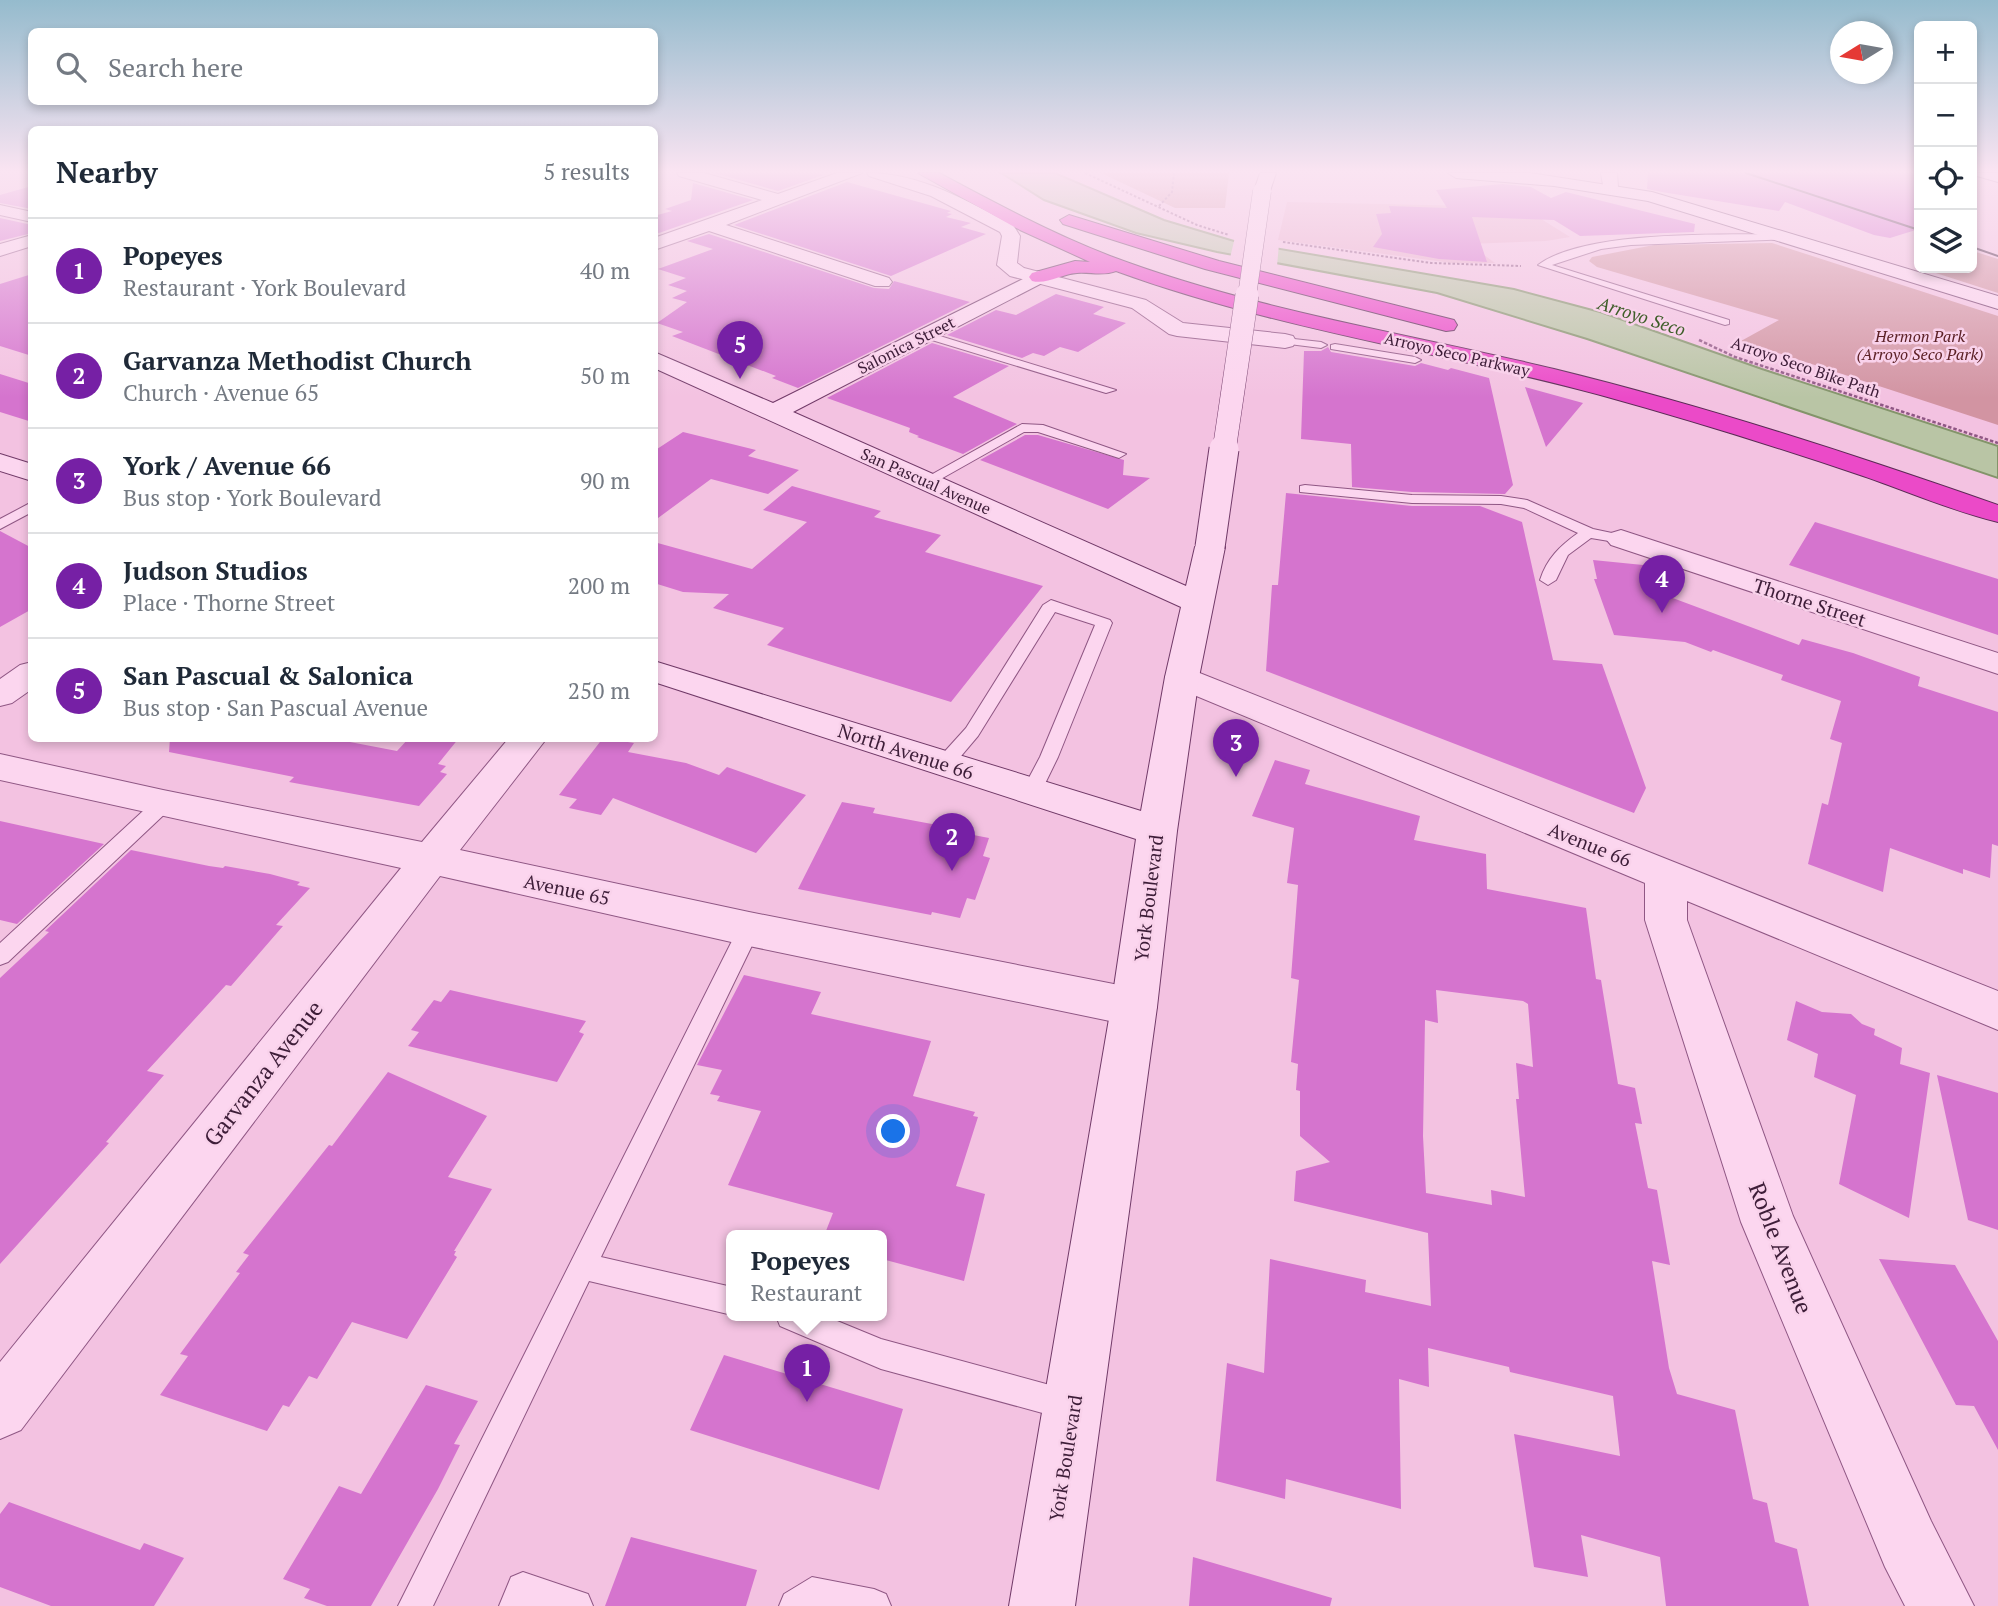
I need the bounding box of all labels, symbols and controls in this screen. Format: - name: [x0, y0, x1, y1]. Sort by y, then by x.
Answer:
- north arrow: [1830, 21, 1893, 84]
- map controls: [1914, 21, 1977, 273]
- button: +: [1914, 21, 1977, 84]
- search box: [28, 28, 658, 105]
- icon: search: [52, 48, 90, 86]
- text: Search here: [108, 50, 243, 84]
- button: −: [1914, 84, 1977, 147]
- button: locate: [1914, 147, 1977, 210]
- text: Nearby: [56, 152, 158, 192]
- text: 5 results: [543, 156, 630, 187]
- button: layers: [1914, 210, 1977, 273]
- text: Popeyes: [123, 238, 223, 272]
- text: 1: [73, 255, 86, 286]
- text: 40 m: [580, 255, 630, 286]
- text: Restaurant · York Boulevard: [123, 272, 406, 303]
- water label: Arroyo Seco: [1594, 290, 1689, 341]
- street label: Salonica Street: [853, 311, 959, 379]
- pin: 5: [717, 321, 763, 379]
- park label: Hermon Park (Arroyo Seco Park): [1856, 325, 1984, 365]
- street label: Arroyo Seco Parkway: [1382, 327, 1533, 382]
- street label: Arroyo Seco Bike Path: [1728, 331, 1884, 403]
- text: Garvanza Methodist Church: [123, 343, 472, 377]
- text: 2: [73, 360, 86, 391]
- text: 50 m: [580, 360, 630, 391]
- text: Church · Avenue 65: [123, 377, 319, 408]
- street label: San Pascual Avenue: [858, 442, 994, 520]
- text: York / Avenue 66: [123, 448, 331, 482]
- text: 3: [73, 465, 86, 496]
- text: 90 m: [580, 465, 630, 496]
- text: Bus stop · York Boulevard: [123, 482, 382, 513]
- text: Judson Studios: [123, 553, 308, 587]
- pin: 4: [1639, 555, 1685, 613]
- text: 4: [73, 570, 86, 601]
- text: 200 m: [568, 570, 630, 601]
- street label: Thorne Street: [1751, 572, 1869, 632]
- text: Place · Thorne Street: [123, 587, 335, 618]
- text: San Pascual & Salonica: [123, 658, 413, 692]
- text: 5: [73, 675, 86, 706]
- text: 250 m: [568, 675, 630, 706]
- text: Bus stop · San Pascual Avenue: [123, 692, 428, 723]
- street label: North Avenue 66: [835, 717, 977, 785]
- pin: 3: [1213, 719, 1259, 777]
- pin: 2: [929, 813, 975, 871]
- street label: Avenue 66: [1545, 816, 1635, 872]
- street label: York Boulevard: [1128, 833, 1168, 963]
- street label: Avenue 65: [522, 868, 612, 910]
- street label: Garvanza Avenue: [196, 994, 330, 1152]
- your location: [876, 1114, 910, 1148]
- street label: Roble Avenue: [1742, 1178, 1820, 1318]
- popup: [726, 1230, 887, 1321]
- text: Popeyes: [751, 1243, 850, 1277]
- text: Restaurant: [751, 1277, 862, 1308]
- pin: 1: [784, 1344, 830, 1402]
- street label: York Boulevard: [1043, 1392, 1087, 1523]

